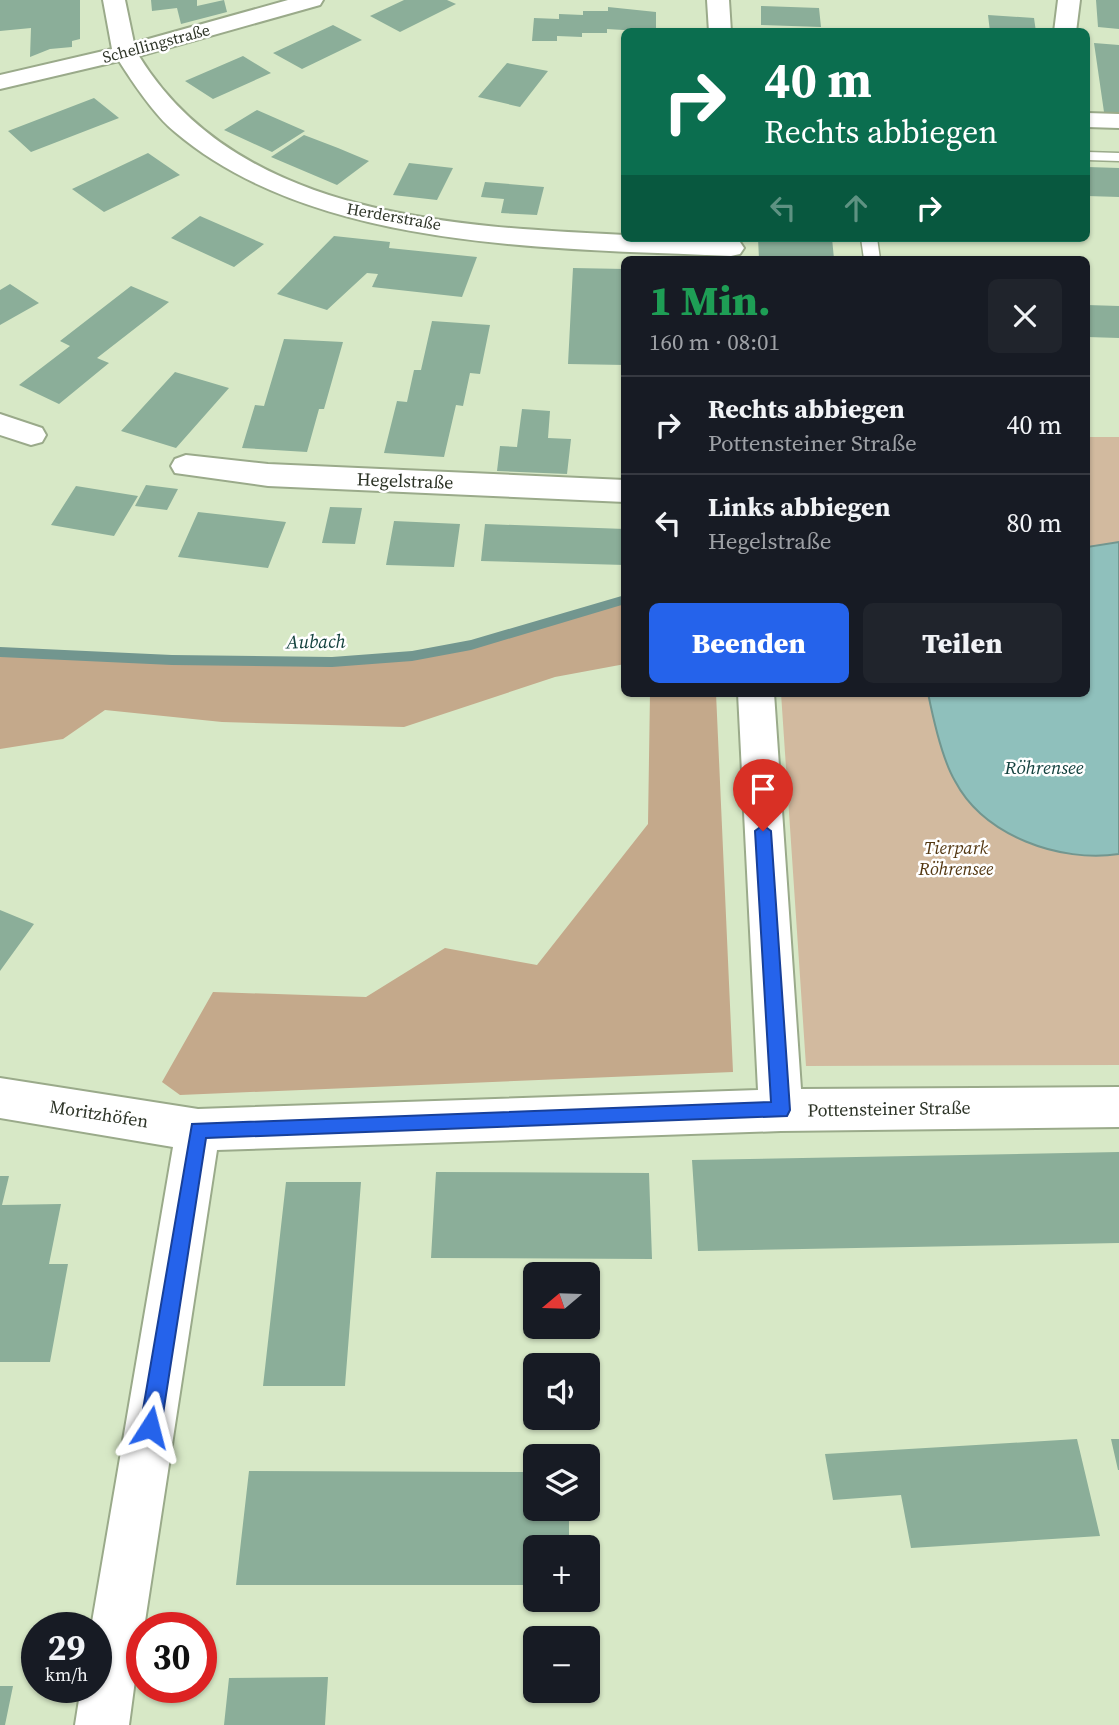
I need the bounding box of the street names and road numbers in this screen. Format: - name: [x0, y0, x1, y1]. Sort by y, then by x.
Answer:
- street label: Schellingstraße: [100, 18, 212, 68]
- street label: Herderstraße: [345, 197, 443, 235]
- street label: Hegelstraße: [356, 466, 454, 495]
- street label: Moritzhöfen: [48, 1093, 150, 1134]
- street label: Pottensteiner Straße: [807, 1095, 971, 1122]

